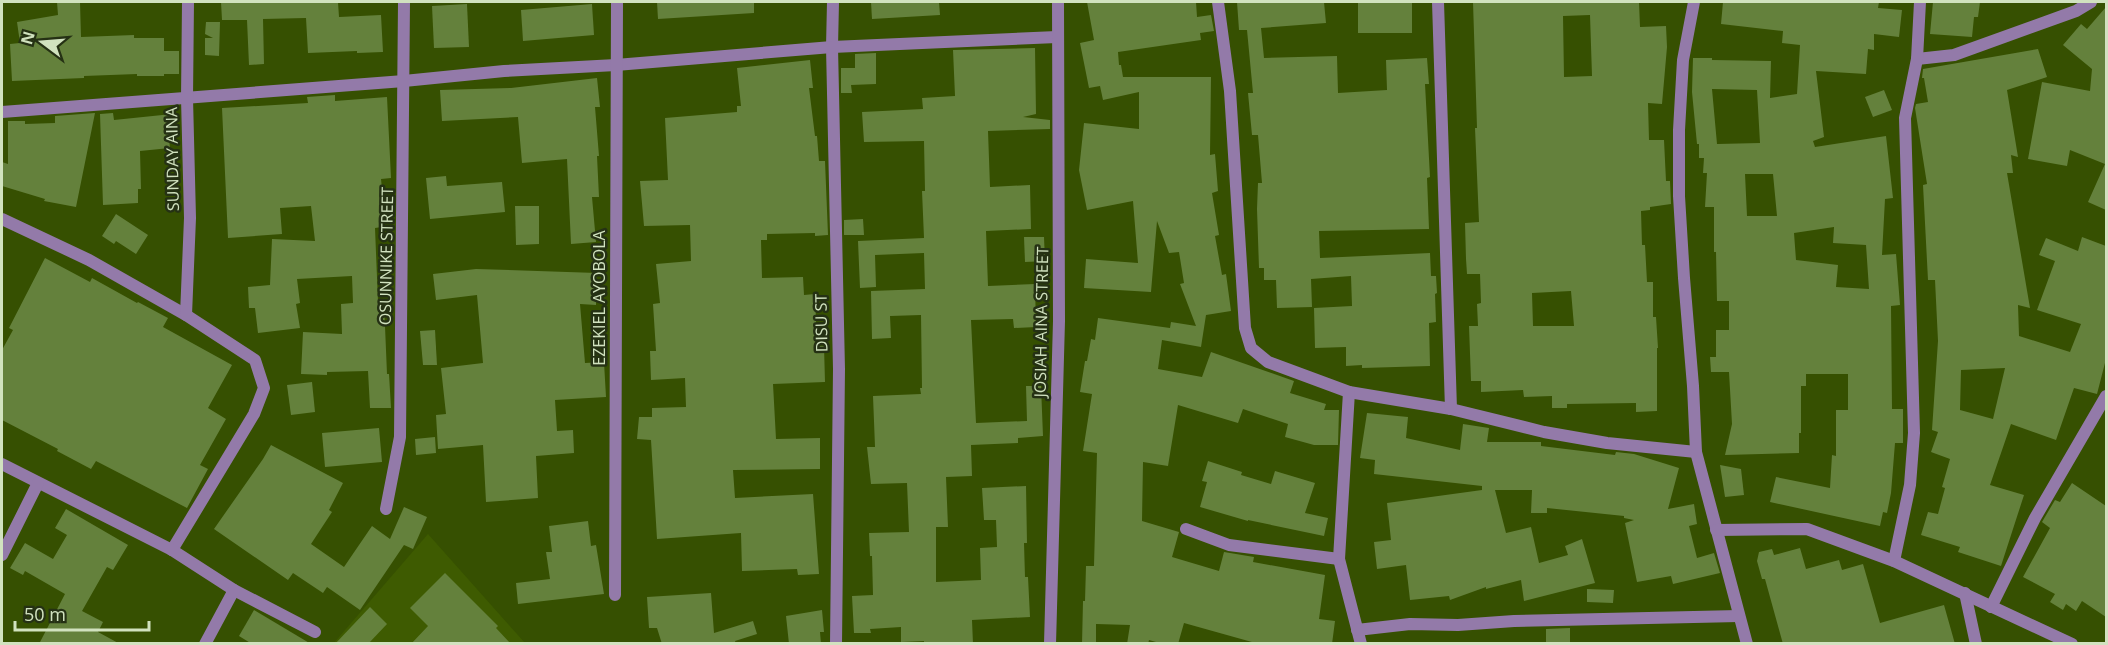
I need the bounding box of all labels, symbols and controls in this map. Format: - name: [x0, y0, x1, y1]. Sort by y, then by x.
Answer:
- north arrow: [12, 12, 72, 72]
- text: N: [15, 29, 40, 47]
- street label: SUNDAY AINA: [160, 106, 184, 211]
- street label: OSUNNIKE STREET: [374, 186, 398, 325]
- street label: EZEKIEL AYOBOLA: [588, 229, 610, 366]
- street label: JOSIAH AINA STREET: [1029, 246, 1053, 400]
- street label: DISU ST: [809, 293, 833, 352]
- scale bar: [15, 594, 148, 632]
- text: 50 m: [24, 602, 66, 626]

